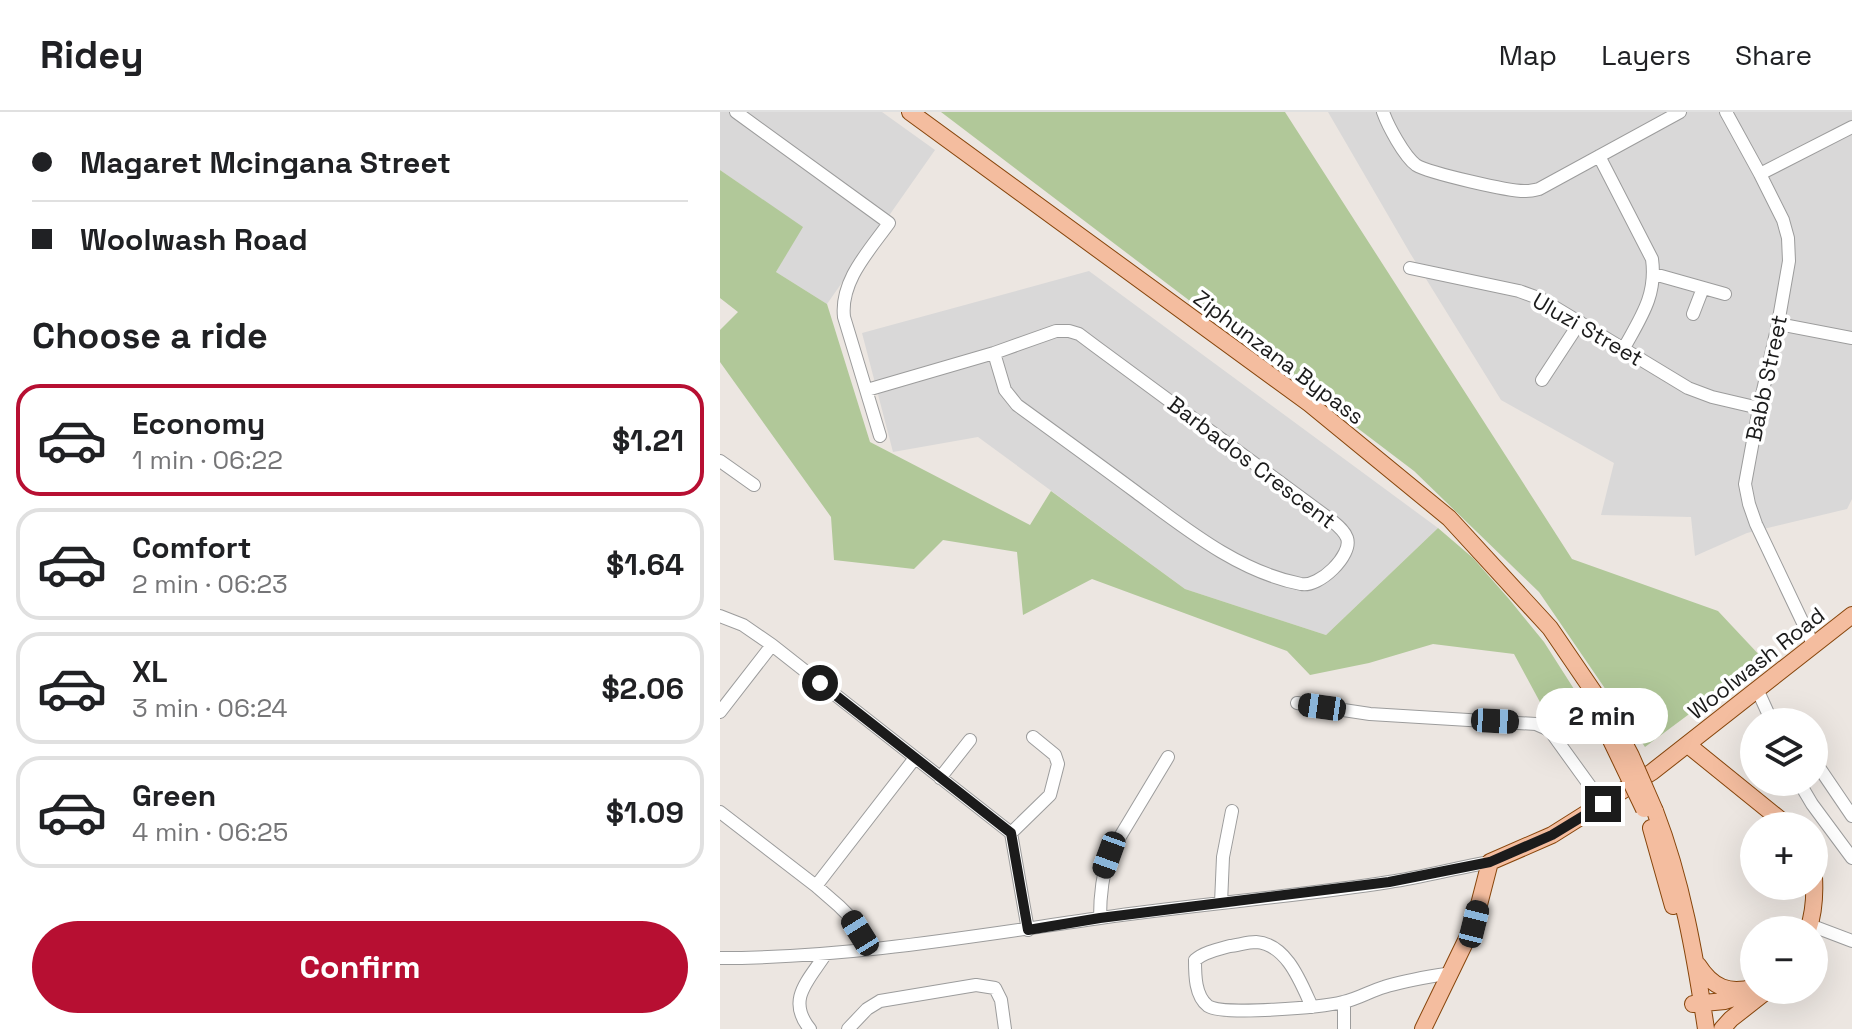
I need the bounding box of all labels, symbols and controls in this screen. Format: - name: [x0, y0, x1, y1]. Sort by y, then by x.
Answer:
- text: Ridey: [40, 31, 144, 79]
- text: Map: [1499, 37, 1557, 73]
- text: Layers: [1601, 37, 1691, 73]
- text: Share: [1735, 37, 1812, 73]
- text: Magaret Mcingana Street: [80, 143, 451, 182]
- text: Woolwash Road: [80, 220, 308, 259]
- street label: Ziphunzana Bypass: [1188, 284, 1370, 430]
- street label: Uluzi Street: [1528, 286, 1648, 372]
- street label: Babb Street: [1739, 312, 1793, 444]
- text: Choose a ride: [32, 313, 268, 359]
- street label: Barbados Crescent: [1162, 390, 1342, 534]
- icon: car: [36, 404, 108, 476]
- text: Economy: [132, 404, 265, 443]
- text: $1.21: [612, 421, 684, 460]
- text: 1 min · 06:22: [132, 443, 283, 477]
- icon: car: [36, 528, 108, 600]
- text: Comfort: [132, 528, 251, 567]
- text: $1.64: [606, 545, 684, 584]
- text: 2 min · 06:23: [132, 567, 288, 601]
- street label: Woolwash Road: [1682, 601, 1830, 725]
- icon: car: [36, 652, 108, 724]
- text: XL: [132, 652, 168, 691]
- route start: [802, 665, 838, 701]
- text: $2.06: [601, 669, 684, 708]
- callout: 2 min: [1537, 688, 1669, 744]
- text: 3 min · 06:24: [132, 691, 288, 725]
- car: [1297, 692, 1347, 722]
- text: 2 min: [1568, 699, 1636, 733]
- car: [1470, 708, 1520, 734]
- map controls: [1740, 708, 1828, 1004]
- button: layers: [1740, 708, 1828, 796]
- icon: car: [36, 776, 108, 848]
- text: Green: [132, 776, 216, 815]
- route end: [1585, 786, 1621, 822]
- text: $1.09: [606, 793, 684, 832]
- button: +: [1740, 812, 1828, 900]
- text: 4 min · 06:25: [132, 815, 288, 849]
- car: [1090, 828, 1128, 882]
- car: [1457, 898, 1491, 950]
- car: [837, 906, 883, 960]
- button: −: [1740, 916, 1828, 1004]
- button: Confirm: [32, 921, 688, 1013]

